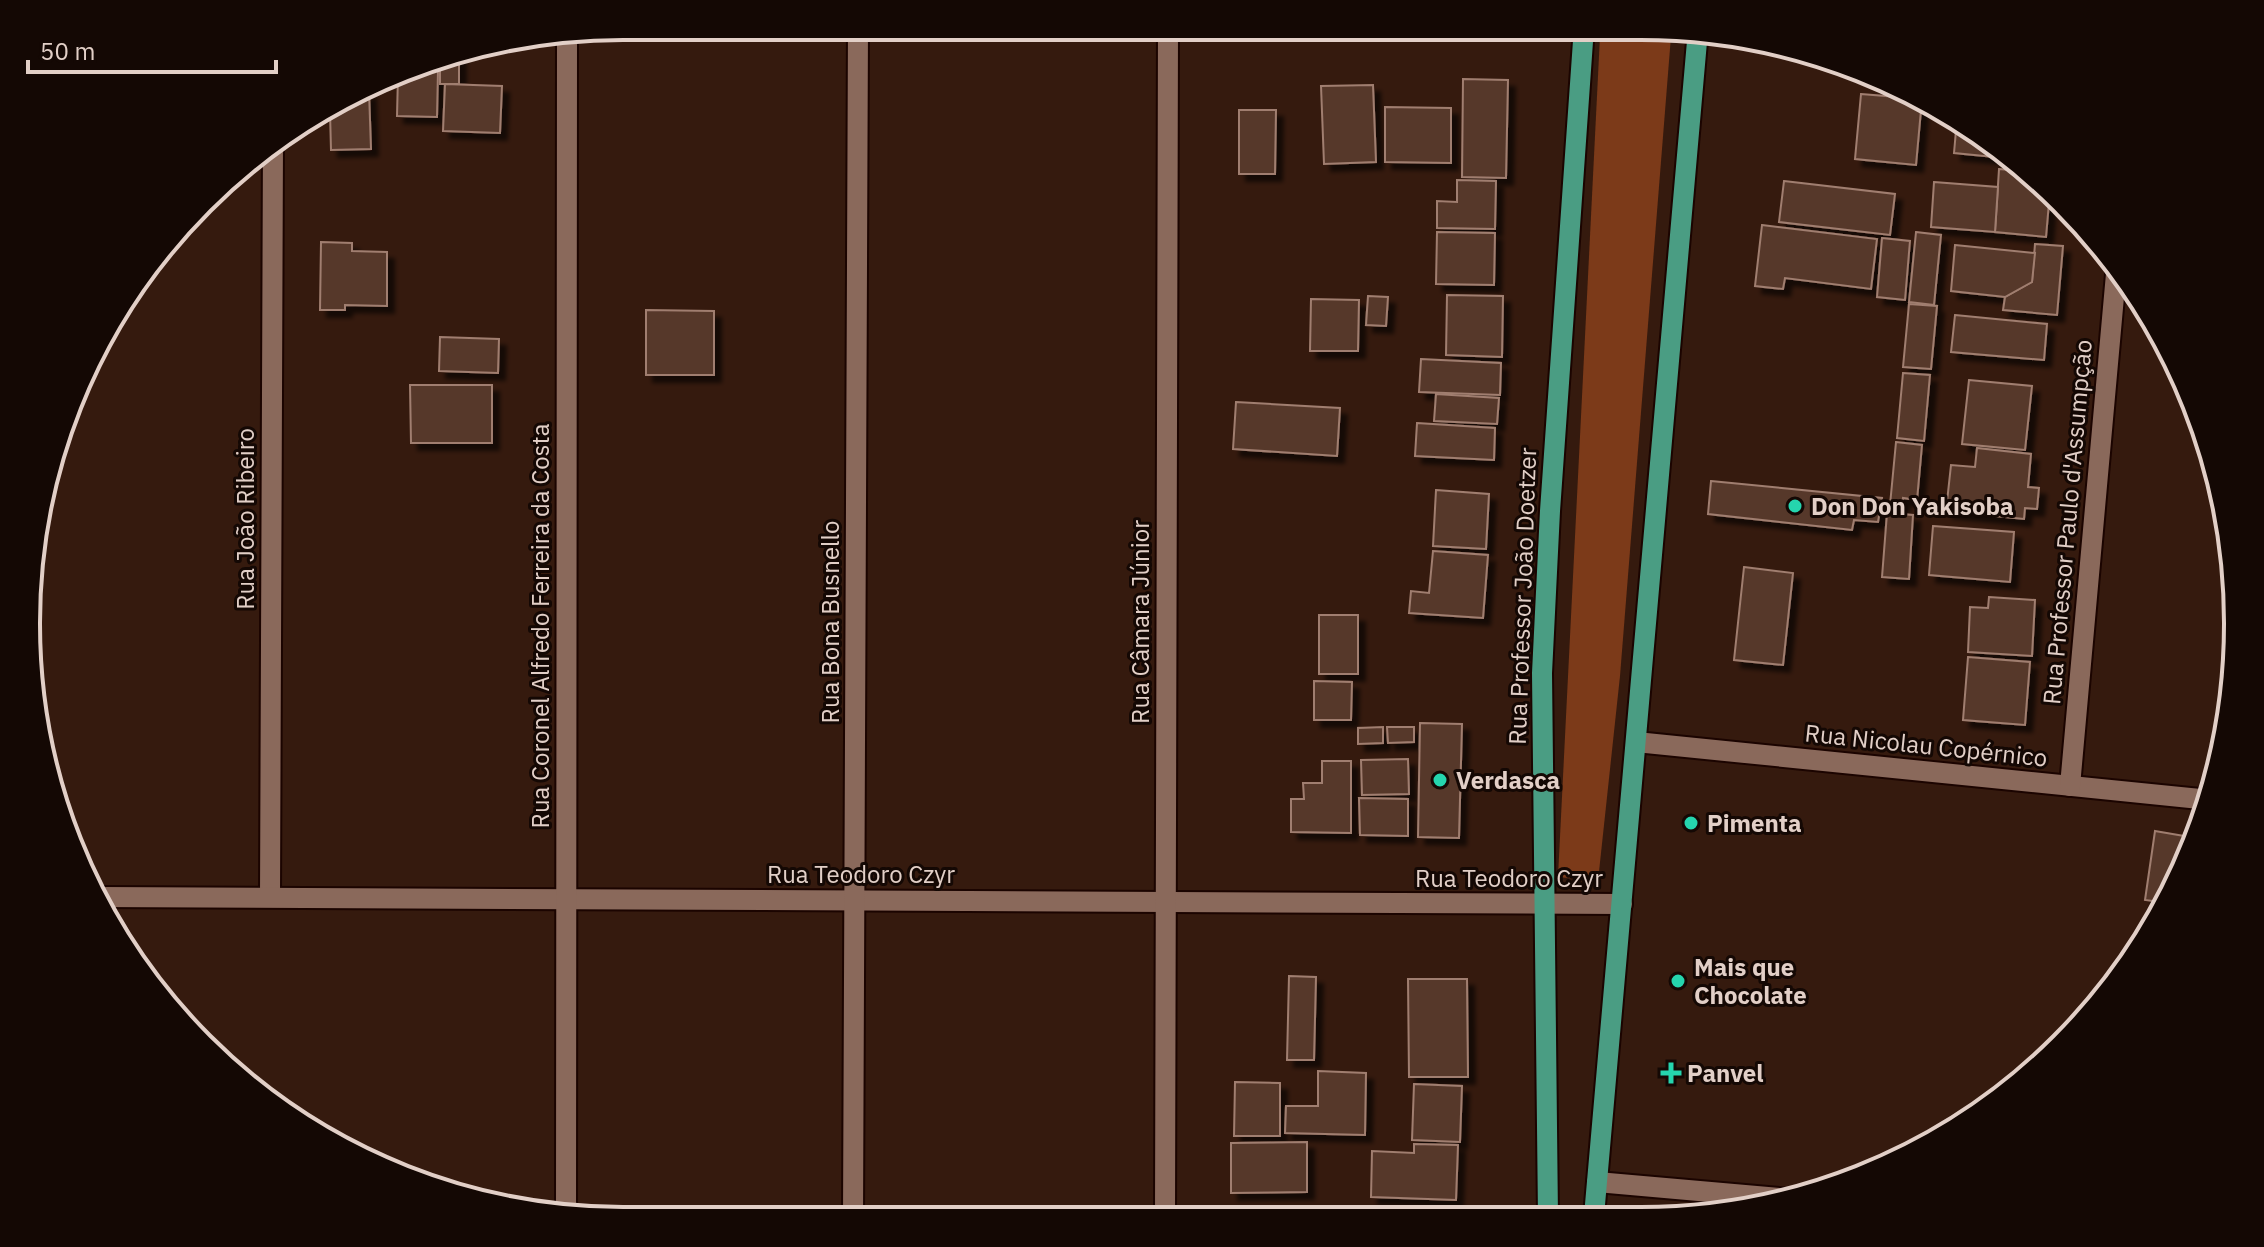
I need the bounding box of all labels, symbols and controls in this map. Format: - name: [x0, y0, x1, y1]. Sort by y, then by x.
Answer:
- scale bar: [28, 24, 276, 74]
- text: 50 m: [40, 35, 95, 67]
- street label: Rua Professor Paulo d'Assumpção: [2035, 338, 2099, 706]
- street label: Rua Coronel Alfredo Ferreira da Costa: [524, 423, 556, 828]
- street label: Rua João Ribeiro: [229, 428, 261, 610]
- street label: Rua Professor João Doetzer: [1501, 447, 1543, 745]
- place label: Don Don Yakisoba: [1811, 490, 2014, 522]
- marker: Don Don Yakisoba: [1786, 497, 1804, 515]
- street label: Rua Câmara Júnior: [1124, 520, 1156, 724]
- street label: Rua Bona Busnello: [814, 521, 846, 723]
- street label: Rua Nicolau Copérnico: [1803, 716, 2049, 774]
- place label: Verdasca: [1456, 764, 1560, 796]
- marker: Verdasca: [1431, 771, 1449, 789]
- place label: Pimenta: [1707, 807, 1802, 839]
- marker: Pimenta: [1682, 814, 1700, 832]
- street label: Rua Teodoro Czyr: [767, 858, 955, 890]
- street label: Rua Teodoro Czyr: [1415, 862, 1603, 894]
- place label: Mais que Chocolate: [1694, 951, 1807, 1011]
- marker: Mais que Chocolate: [1669, 972, 1687, 990]
- place label: Panvel: [1687, 1057, 1764, 1089]
- marker: Panvel: [1662, 1064, 1680, 1082]

